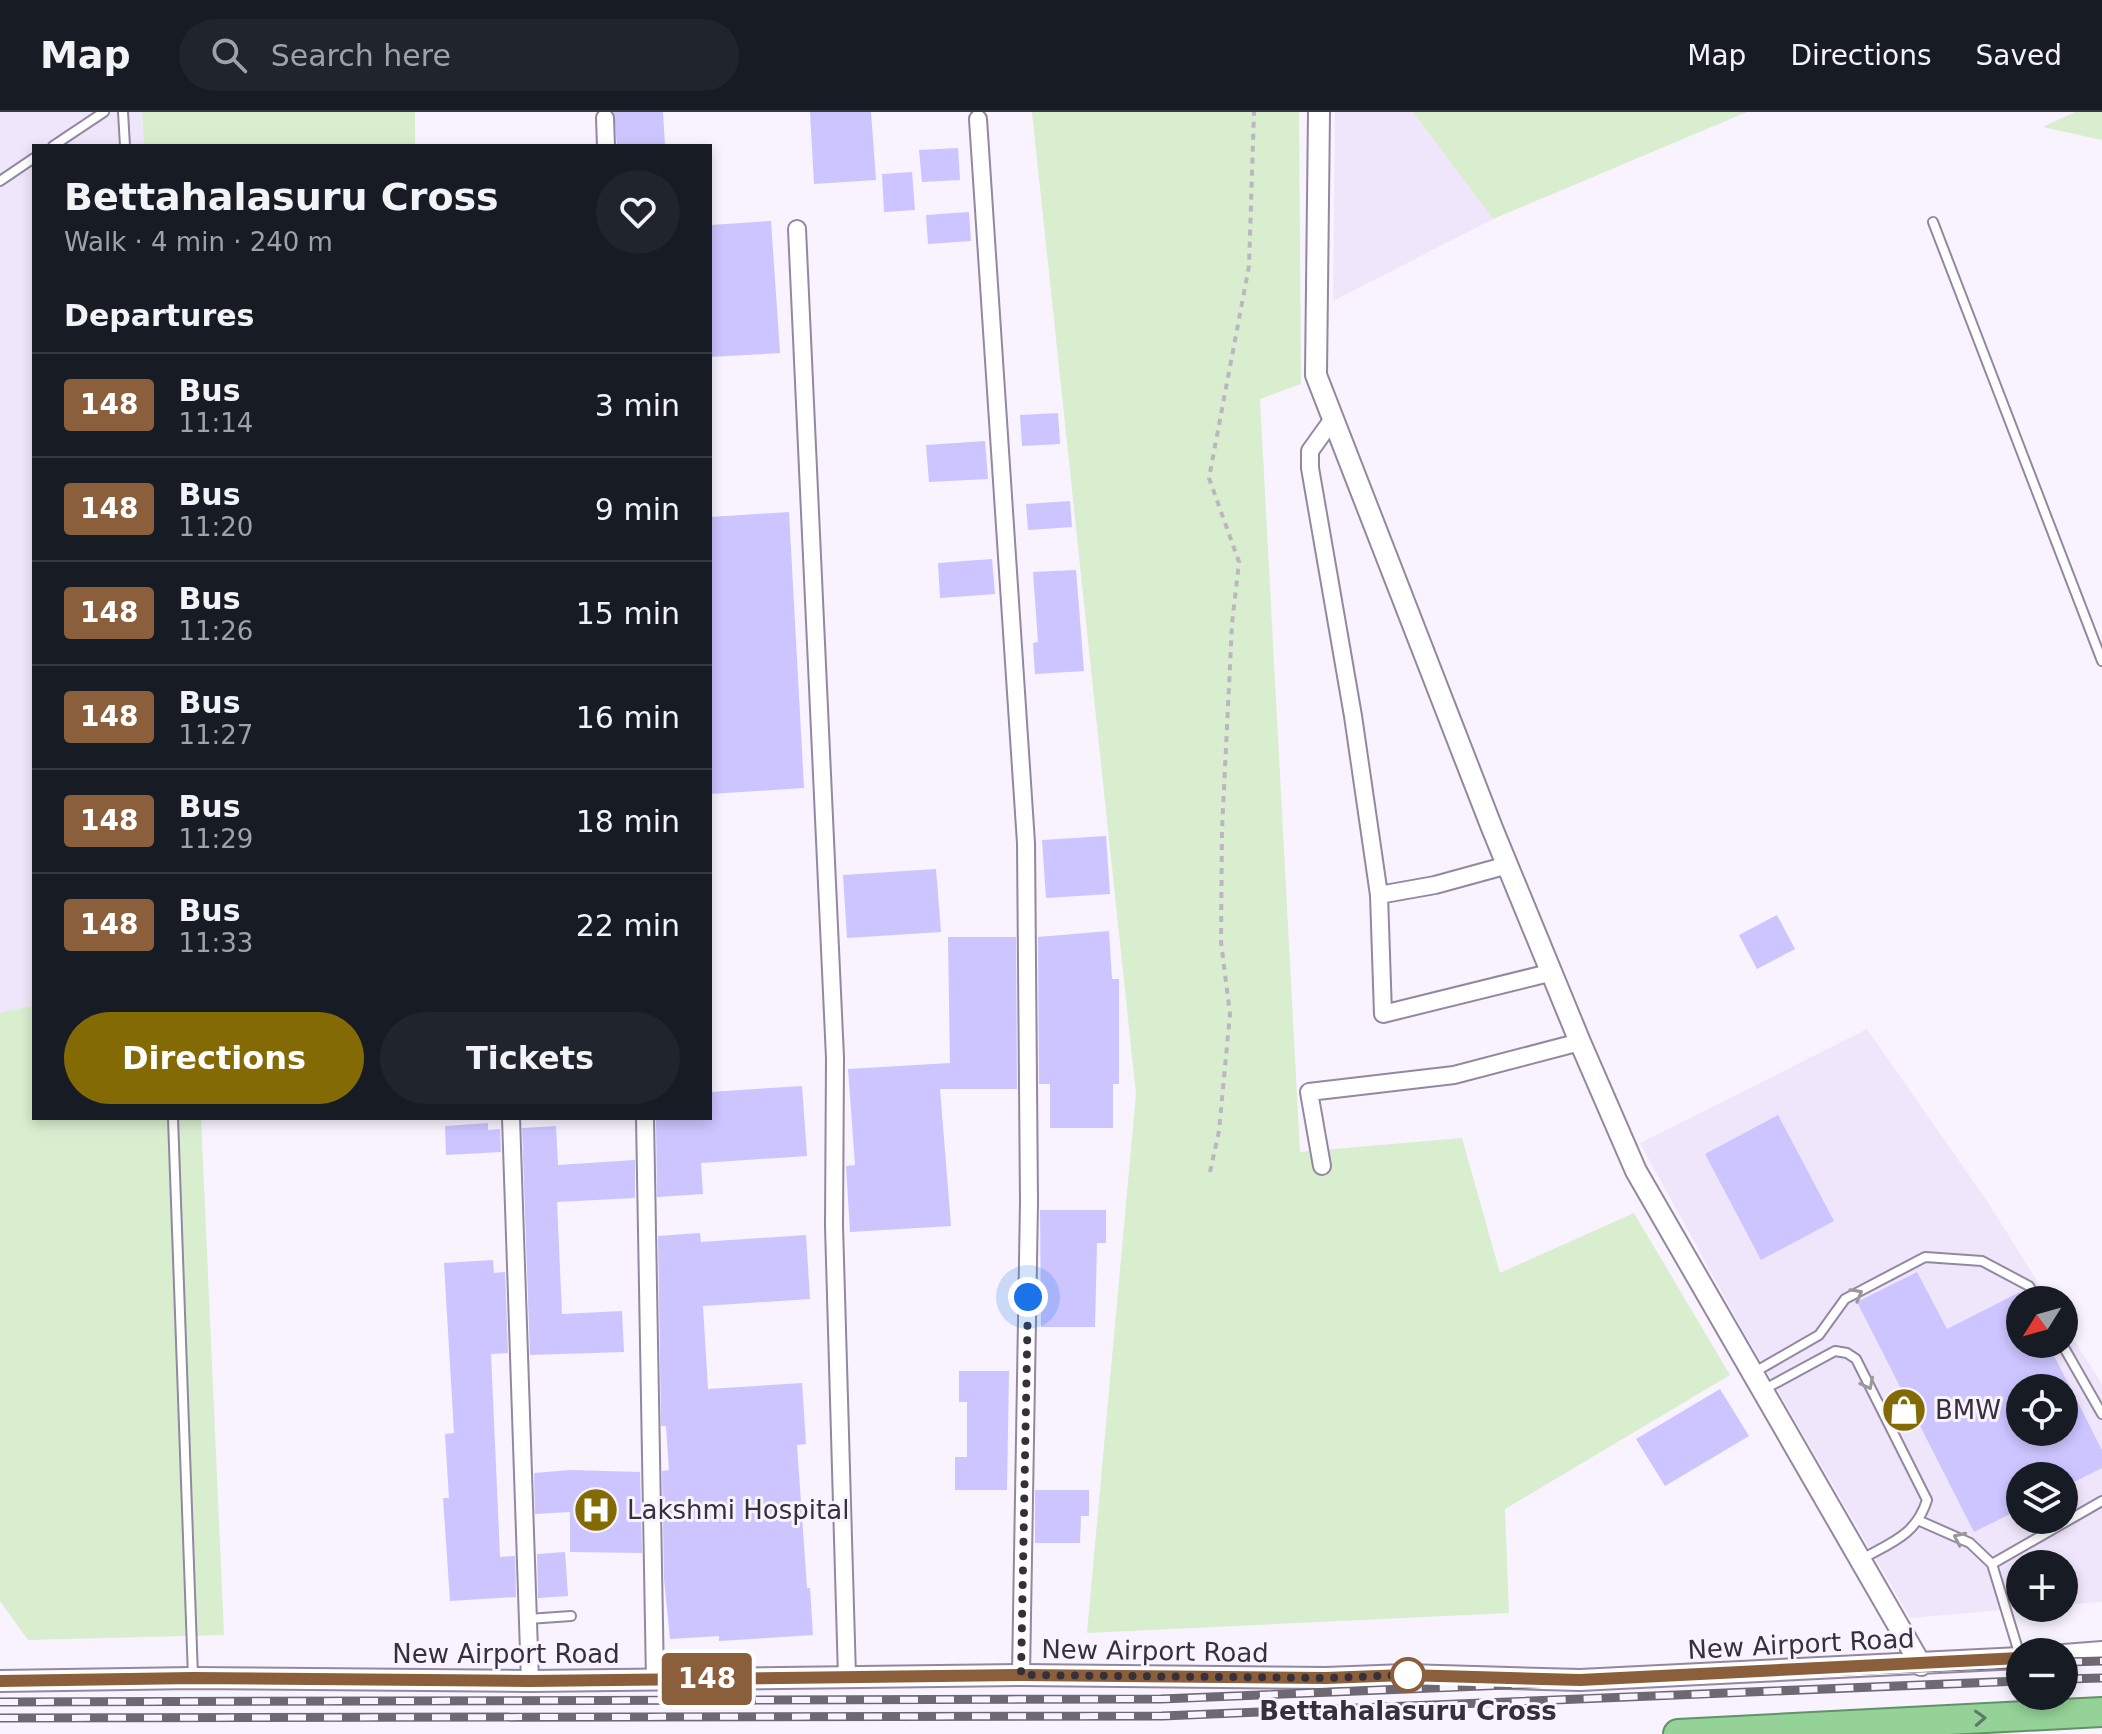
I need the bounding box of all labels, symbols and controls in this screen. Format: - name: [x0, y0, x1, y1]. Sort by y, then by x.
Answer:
- search box: [179, 19, 739, 91]
- text: Map: [40, 33, 131, 77]
- icon: search: [207, 33, 251, 77]
- text: Search here: [271, 38, 451, 73]
- text: Map: [1687, 39, 1746, 72]
- text: Directions: [1790, 39, 1931, 72]
- text: Saved: [1975, 39, 2062, 72]
- button: heart: [596, 170, 680, 254]
- text: Bettahalasuru Cross: [64, 175, 499, 219]
- text: Walk · 4 min · 240 m: [64, 227, 333, 257]
- text: Departures: [64, 298, 254, 333]
- text: Bus: [178, 373, 241, 408]
- text: 148: [80, 388, 138, 421]
- text: 3 min: [595, 388, 680, 423]
- text: 11:14: [178, 408, 253, 438]
- text: Bus: [178, 477, 241, 512]
- text: 148: [80, 492, 138, 525]
- text: 9 min: [595, 492, 680, 527]
- text: 11:20: [178, 512, 253, 542]
- text: Bus: [178, 581, 241, 616]
- text: 148: [80, 596, 138, 629]
- text: 15 min: [576, 596, 680, 631]
- text: 11:26: [178, 616, 253, 646]
- text: Bus: [178, 685, 241, 720]
- text: 148: [80, 700, 138, 733]
- text: 16 min: [576, 700, 680, 735]
- text: 11:27: [178, 720, 253, 750]
- text: Bus: [178, 789, 241, 824]
- text: 148: [80, 804, 138, 837]
- text: 18 min: [576, 804, 680, 839]
- text: 11:29: [178, 824, 253, 854]
- text: Bus: [178, 893, 241, 928]
- text: 148: [80, 908, 138, 941]
- text: 22 min: [576, 908, 680, 943]
- text: 11:33: [178, 928, 253, 958]
- button: Directions: [64, 1012, 364, 1104]
- button: Tickets: [380, 1012, 680, 1104]
- your location: [1008, 1277, 1048, 1317]
- north arrow: [2006, 1286, 2078, 1358]
- map controls: [2006, 1286, 2078, 1710]
- one-way arrow: [1848, 1288, 1863, 1303]
- button: locate: [2006, 1374, 2078, 1446]
- one-way arrow: [1859, 1376, 1874, 1391]
- shop icon: BMW: [1880, 1386, 1928, 1434]
- place label: BMW: [1935, 1395, 2001, 1425]
- button: layers: [2006, 1462, 2078, 1534]
- hospital icon: Lakshmi Hospital: [572, 1486, 620, 1534]
- place label: Lakshmi Hospital: [627, 1495, 849, 1525]
- one-way arrow: [1953, 1532, 1967, 1548]
- button: +: [2006, 1550, 2078, 1622]
- street label: New Airport Road: [1687, 1623, 1915, 1665]
- street label: New Airport Road: [1041, 1634, 1269, 1668]
- button: −: [2006, 1638, 2078, 1710]
- street label: New Airport Road: [392, 1639, 620, 1669]
- line badge: 148: [661, 1653, 753, 1705]
- marker: Bettahalasuru Cross: [1391, 1658, 1425, 1692]
- text: 148: [678, 1662, 736, 1695]
- place label: Bettahalasuru Cross: [1259, 1696, 1557, 1726]
- one-way arrow: [1974, 1710, 1987, 1727]

